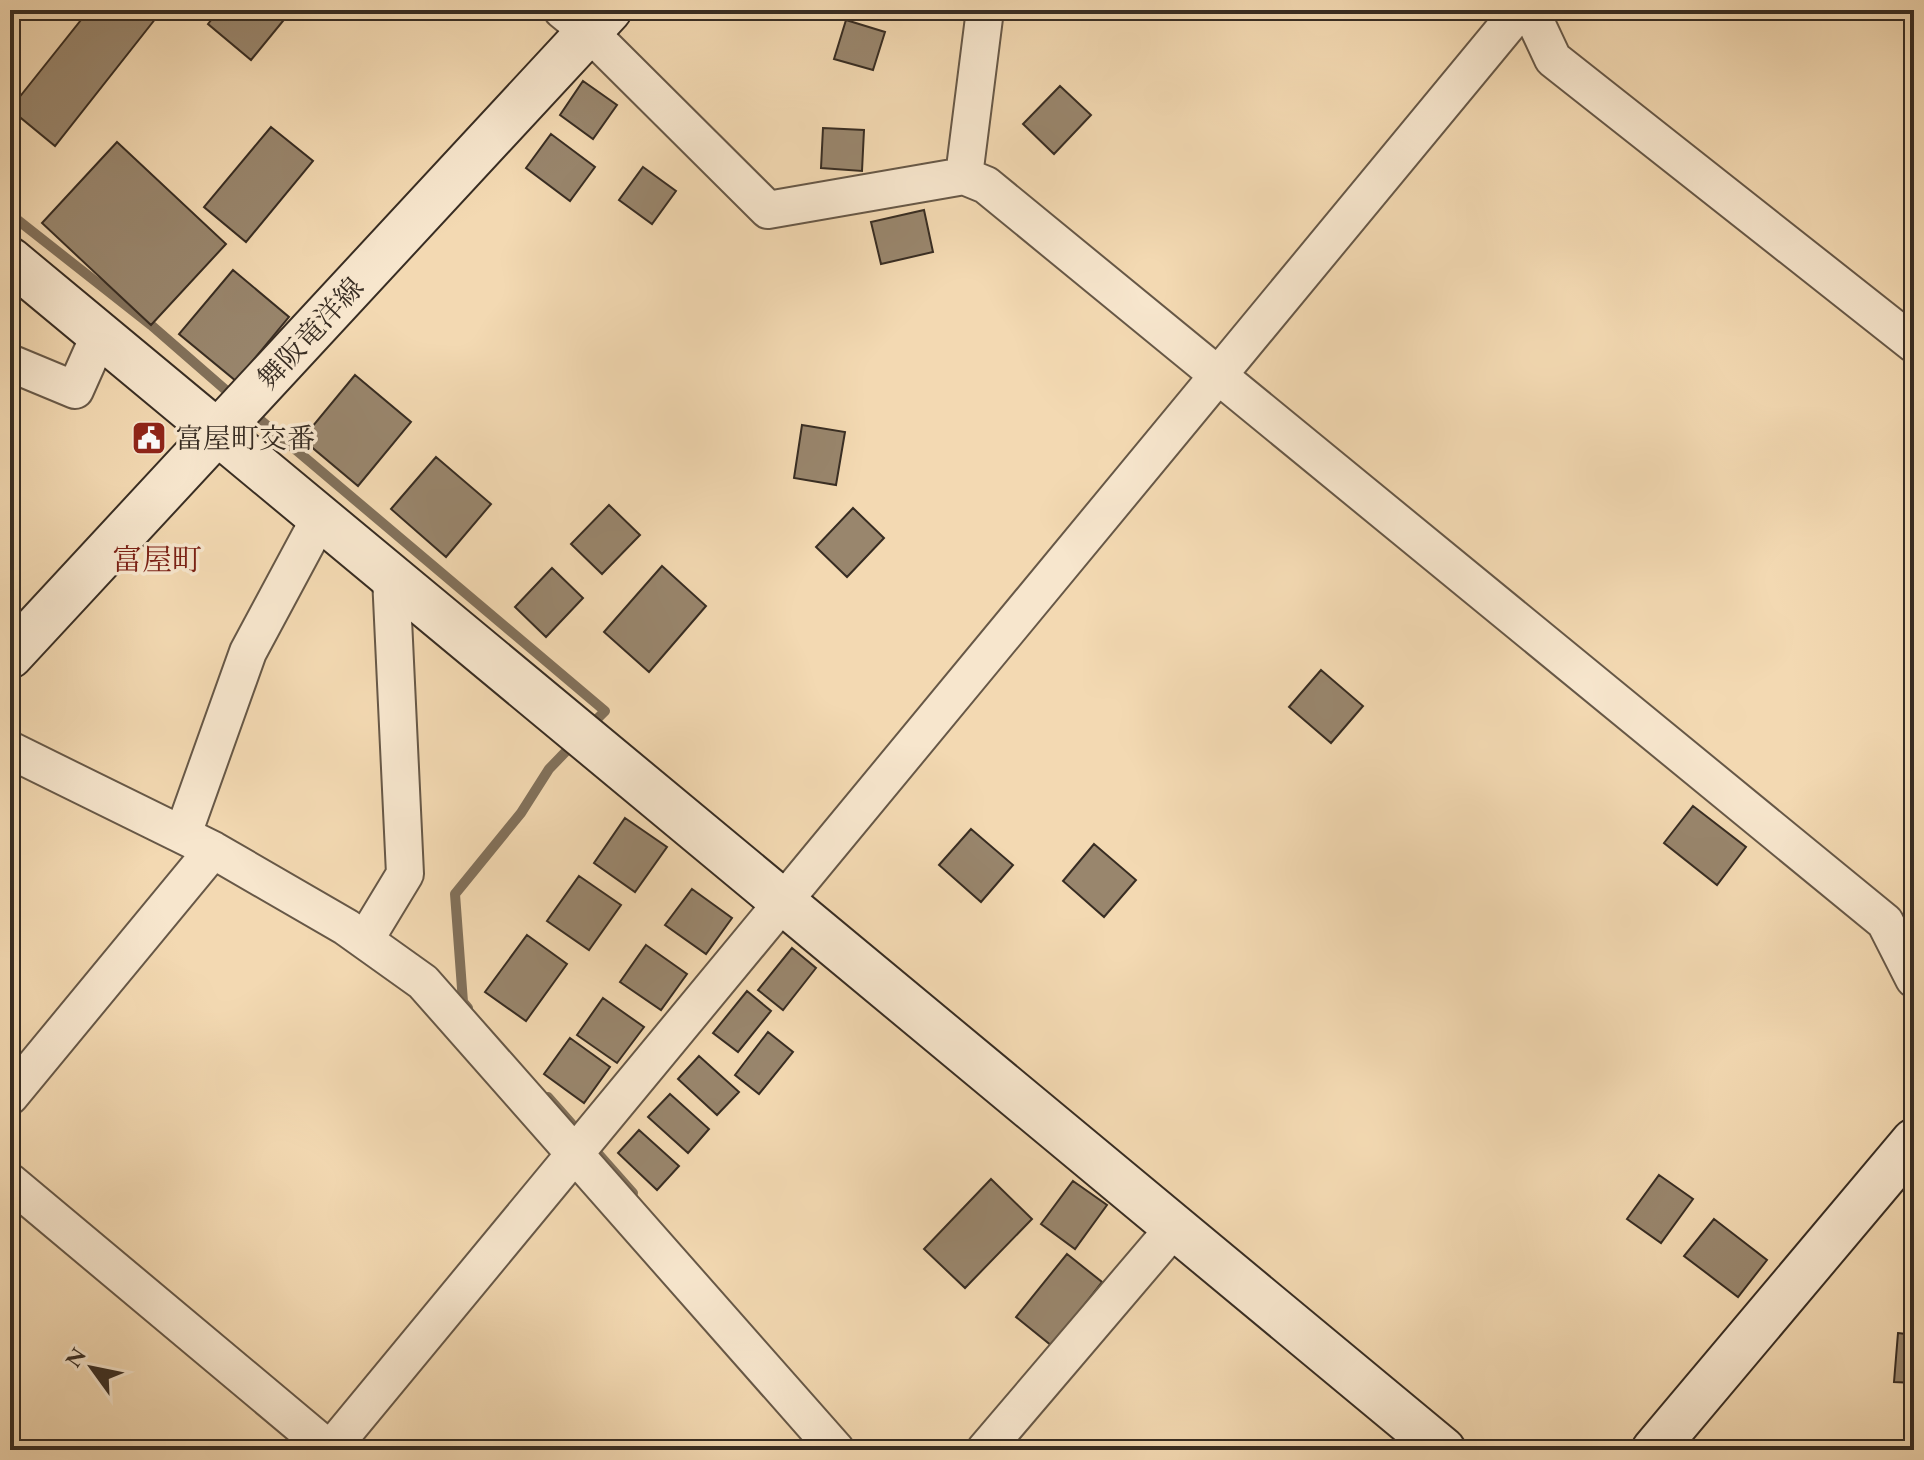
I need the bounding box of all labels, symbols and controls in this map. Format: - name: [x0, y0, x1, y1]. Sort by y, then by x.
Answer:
- street label: 舞阪竜洋線: [249, 270, 371, 396]
- public building icon: 富屋町交番: [130, 419, 168, 457]
- place label: 富屋町交番: [175, 420, 315, 456]
- district label: 富屋町: [112, 540, 202, 579]
- north arrow: [52, 1328, 132, 1408]
- text: N: [59, 1342, 93, 1373]

